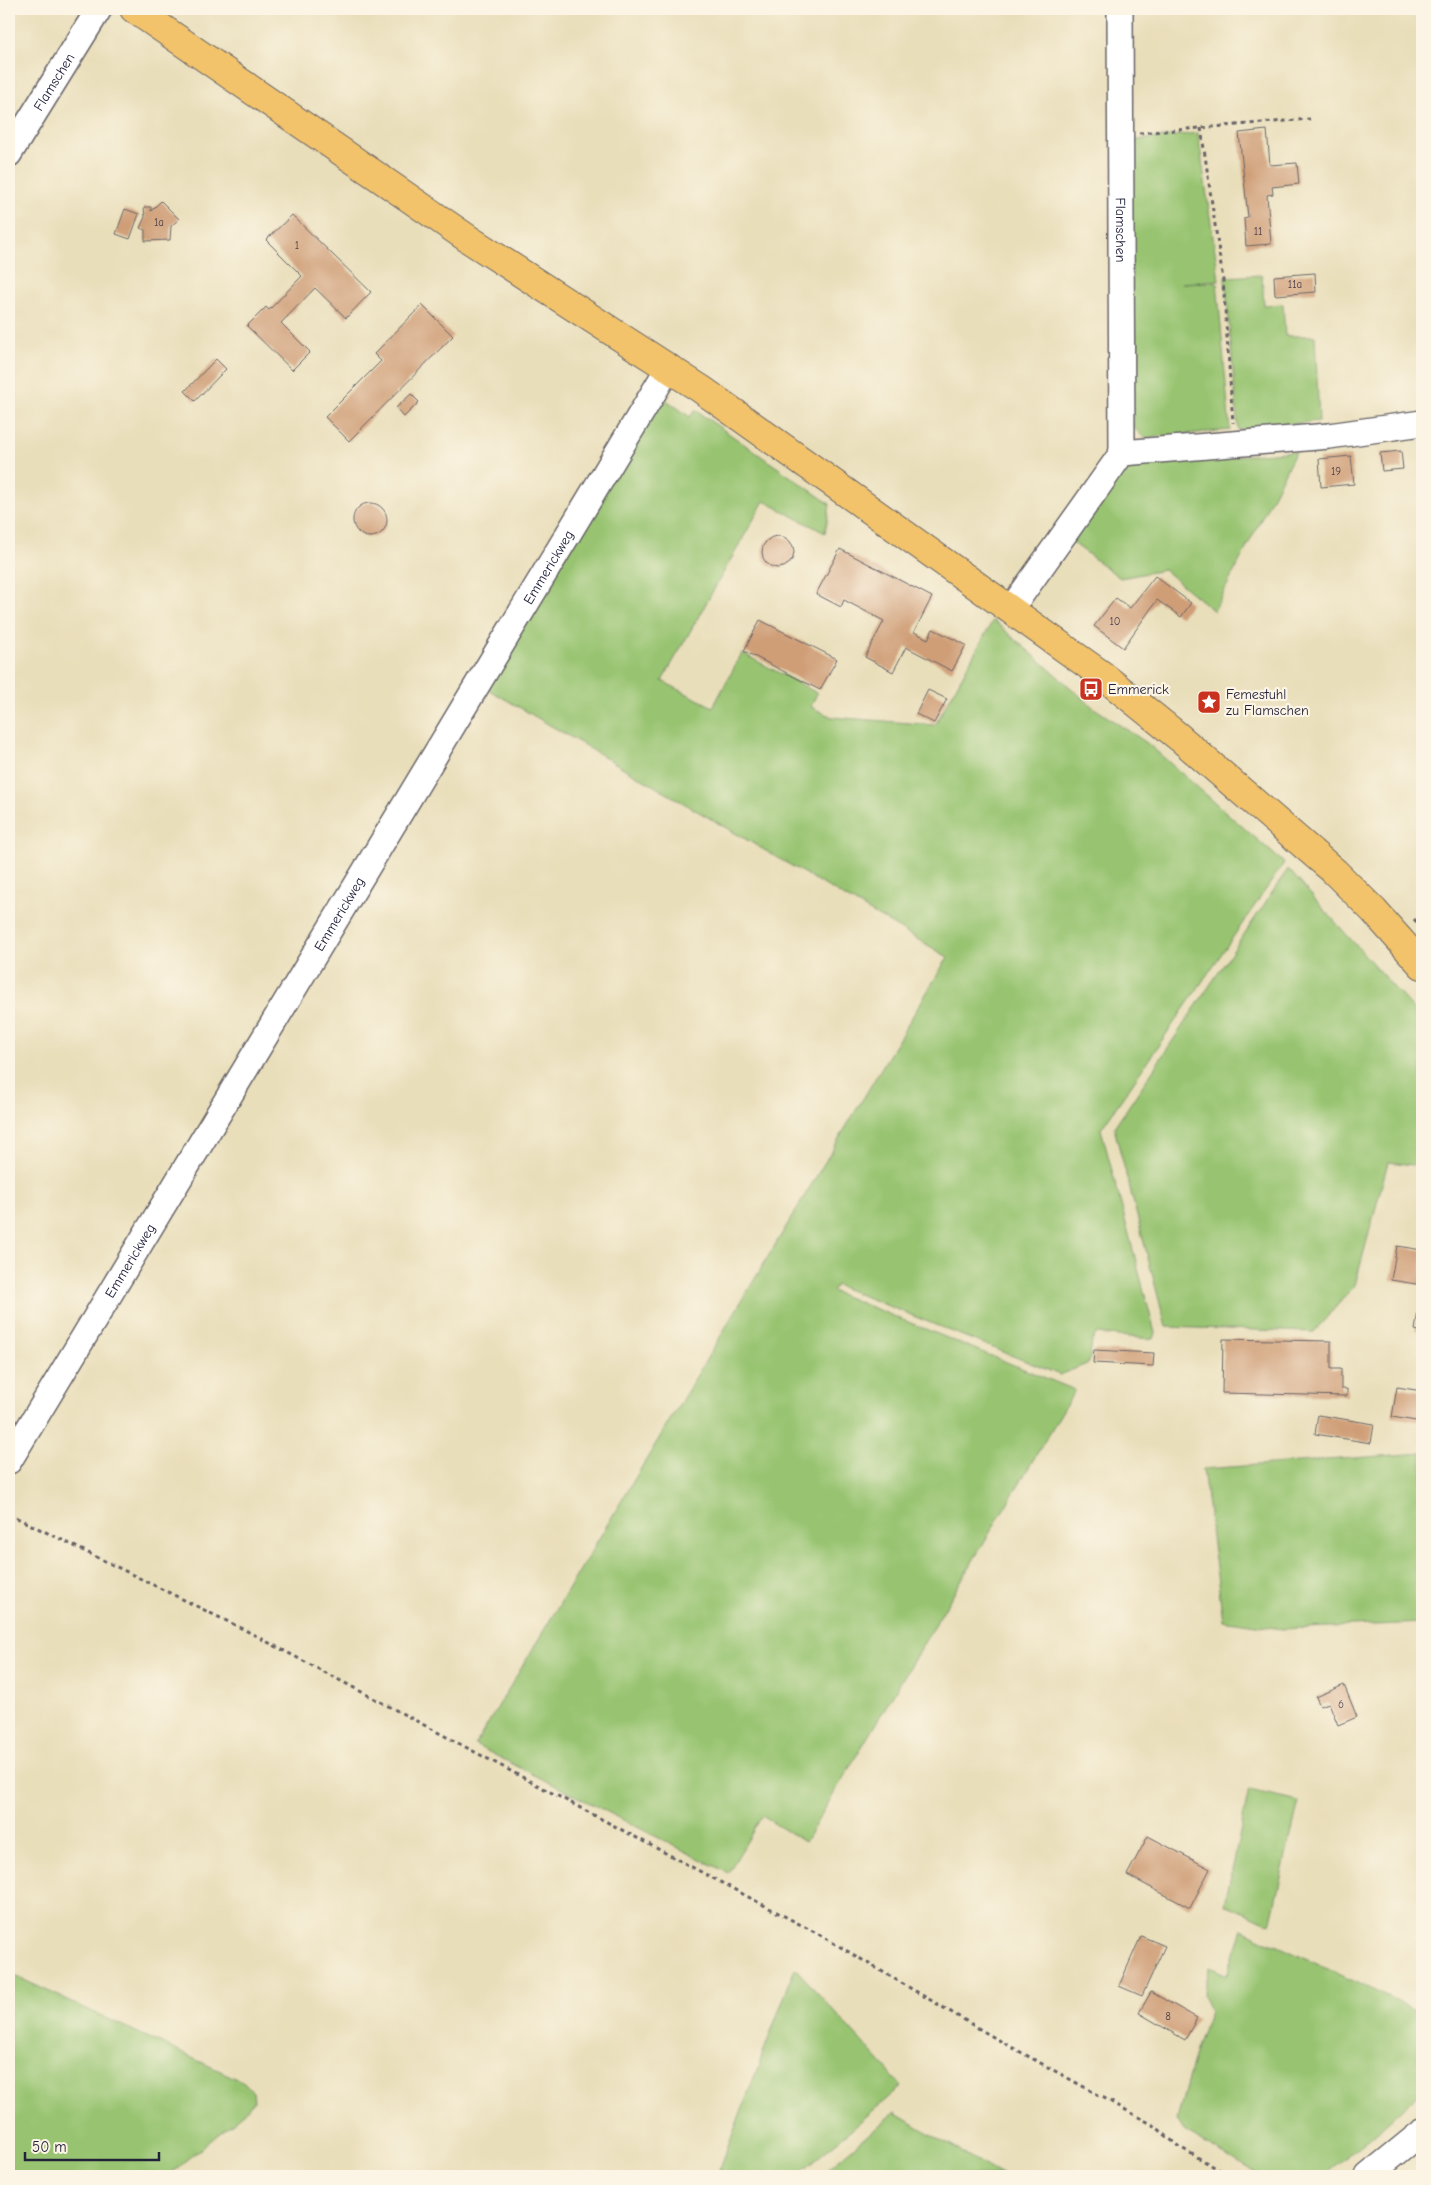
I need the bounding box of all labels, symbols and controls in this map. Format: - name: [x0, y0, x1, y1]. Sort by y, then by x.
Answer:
- street label: Flamschen: [30, 50, 79, 114]
- street label: Flamschen: [1112, 198, 1129, 262]
- house number: 1a: [154, 216, 164, 229]
- house number: 11: [1254, 225, 1262, 238]
- house number: 1: [295, 239, 299, 252]
- house number: 11a: [1288, 278, 1302, 291]
- house number: 19: [1331, 465, 1341, 478]
- street label: Emmerickweg: [520, 527, 578, 607]
- house number: 10: [1109, 615, 1121, 628]
- bus stop icon: Emmerick: [1078, 676, 1104, 702]
- place label: Emmerick: [1108, 681, 1169, 698]
- place label: Femestuhl zu Flamschen: [1226, 686, 1309, 719]
- place icon: Femestuhl zu Flamschen: [1196, 689, 1222, 715]
- street label: Emmerickweg: [311, 874, 368, 954]
- street label: Emmerickweg: [101, 1221, 159, 1301]
- house number: 6: [1338, 1698, 1344, 1711]
- house number: 8: [1165, 2010, 1171, 2023]
- scale bar: [25, 2130, 159, 2162]
- text: 50 m: [32, 2138, 67, 2156]

